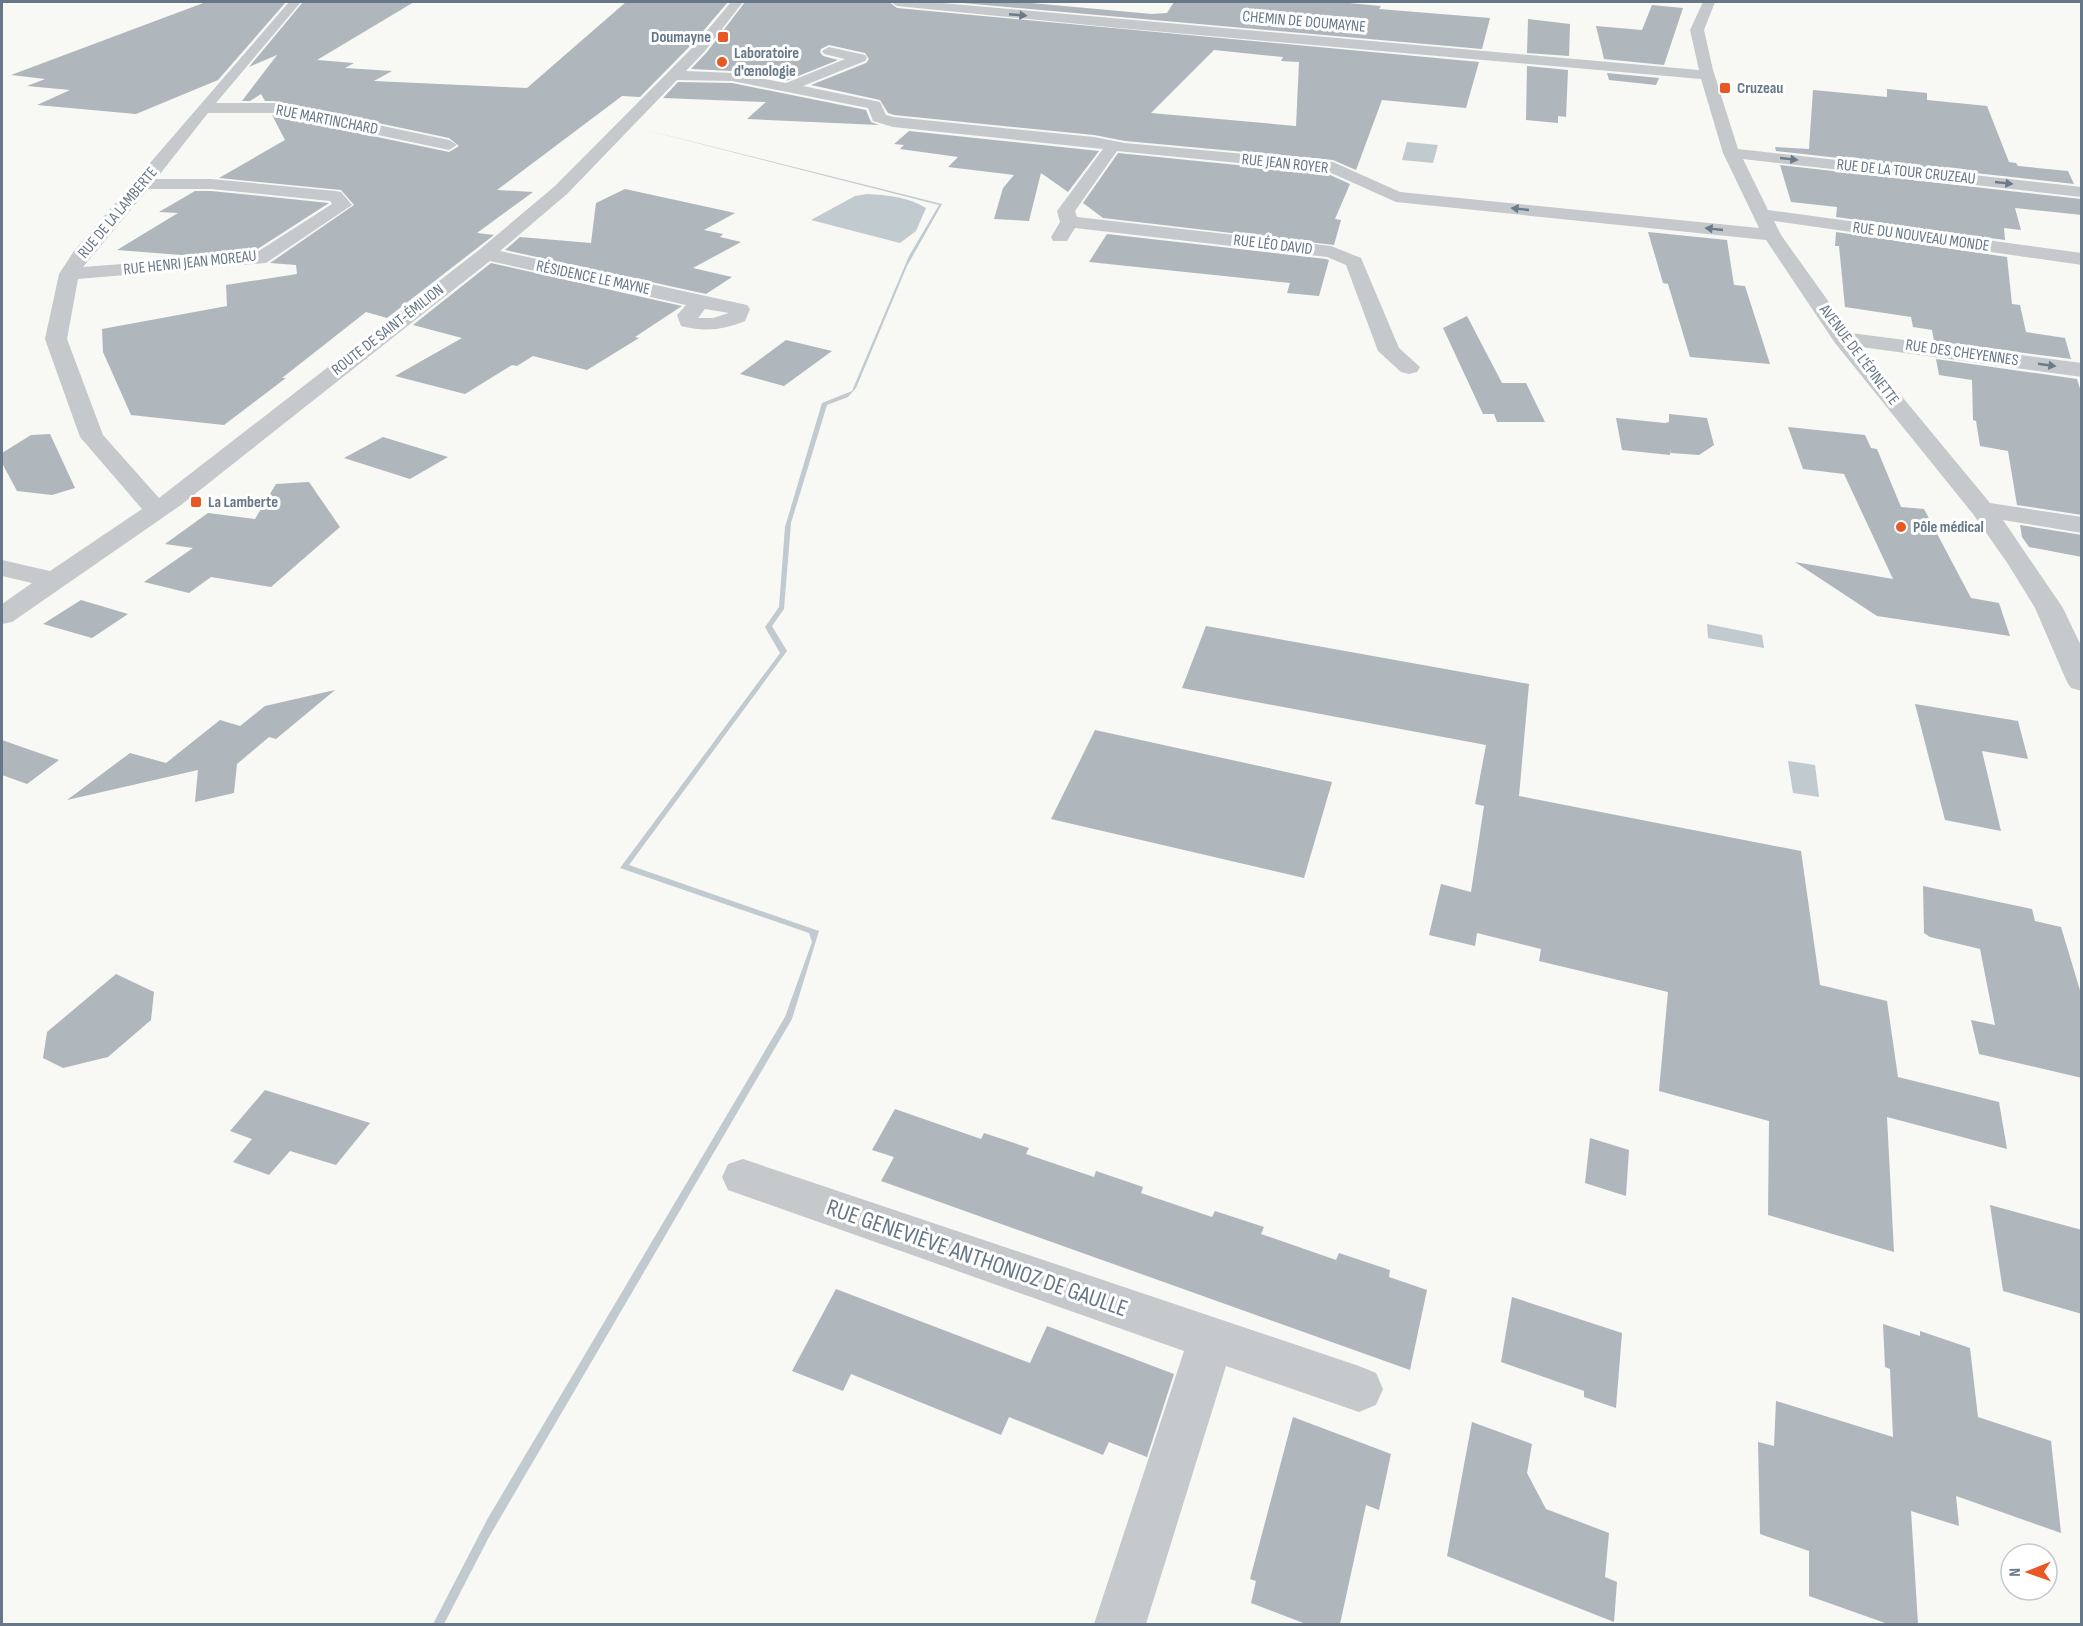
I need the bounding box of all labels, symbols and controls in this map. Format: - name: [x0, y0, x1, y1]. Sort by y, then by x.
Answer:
- street label: CHEMIN DE DOUMAYNE: [1242, 7, 1366, 37]
- one-way arrow: [1008, 10, 1027, 20]
- place label: Doumayne: [651, 28, 711, 47]
- marker: Doumayne: [716, 30, 730, 44]
- place label: Laboratoire d'œnologie: [734, 44, 799, 81]
- marker: Laboratoire d'œnologie: [715, 55, 729, 69]
- place label: Cruzeau: [1737, 79, 1783, 98]
- marker: Cruzeau: [1718, 81, 1732, 95]
- street label: RUE MARTINCHARD: [274, 101, 380, 139]
- street label: RUE JEAN ROYER: [1241, 150, 1329, 178]
- one-way arrow: [1780, 154, 1799, 164]
- street label: RUE DE LA TOUR CRUZEAU: [1836, 155, 1976, 189]
- street label: RUE DE LA LAMBERTE: [74, 164, 162, 262]
- one-way arrow: [1994, 178, 2013, 188]
- one-way arrow: [1510, 204, 1529, 214]
- street label: RUE DU NOUVEAU MONDE: [1852, 218, 1990, 256]
- one-way arrow: [1704, 224, 1723, 234]
- street label: RUE LÉO DAVID: [1232, 231, 1314, 259]
- street label: RUE HENRI JEAN MOREAU: [123, 247, 257, 279]
- street label: RÉSIDENCE LE MAYNE: [534, 257, 652, 299]
- street label: ROUTE DE SAINT-ÉMILION: [328, 280, 448, 380]
- street label: AVENUE DE L'ÉPINETTE: [1814, 300, 1903, 409]
- street label: RUE DES CHEYENNES: [1904, 336, 2020, 370]
- one-way arrow: [2037, 361, 2056, 370]
- place label: La Lamberte: [208, 493, 278, 512]
- marker: La Lamberte: [189, 495, 203, 509]
- place label: Pôle médical: [1913, 518, 1984, 537]
- marker: Pôle médical: [1894, 520, 1908, 534]
- street label: RUE GENEVIÈVE ANTHONIOZ DE GAULLE: [823, 1193, 1131, 1323]
- north arrow: [1999, 1542, 2059, 1602]
- text: N: [2006, 1568, 2025, 1577]

